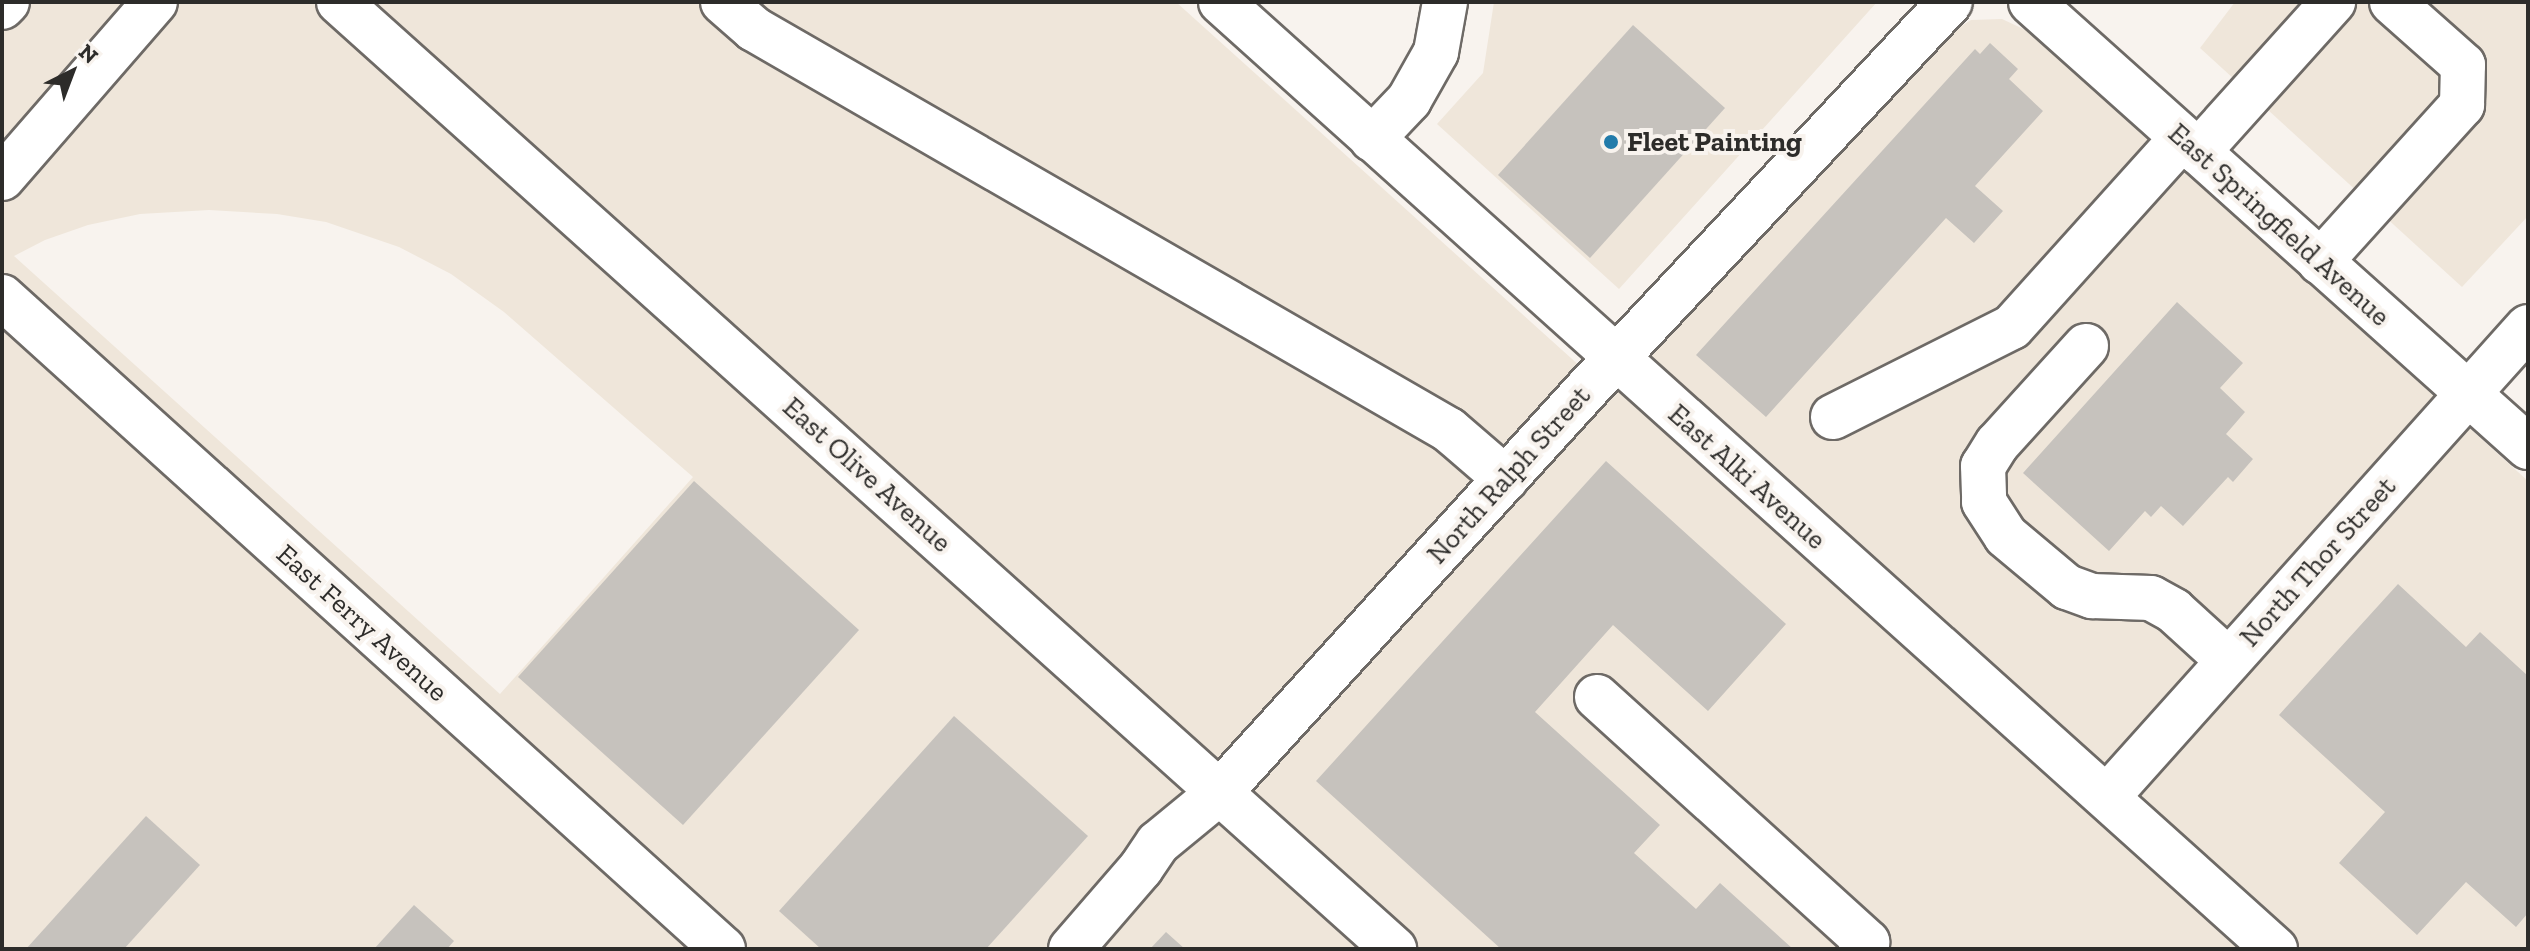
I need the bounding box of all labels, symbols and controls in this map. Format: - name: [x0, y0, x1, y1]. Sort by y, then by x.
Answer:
- north arrow: [32, 32, 112, 112]
- text: N: [73, 38, 104, 69]
- street label: East Springfield Avenue: [2161, 116, 2397, 334]
- place label: Fleet Painting: [1627, 125, 1802, 159]
- marker: Fleet Painting: [1602, 133, 1620, 151]
- street label: North Ralph Street: [1420, 379, 1598, 571]
- street label: East Olive Avenue: [776, 390, 958, 560]
- street label: East Alki Avenue: [1661, 397, 1833, 557]
- street label: North Thor Street: [2233, 470, 2403, 654]
- street label: East Ferry Avenue: [269, 537, 455, 709]

